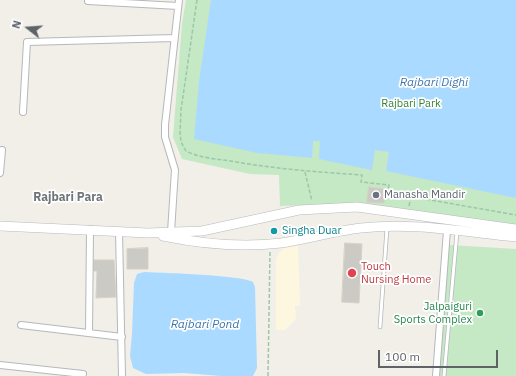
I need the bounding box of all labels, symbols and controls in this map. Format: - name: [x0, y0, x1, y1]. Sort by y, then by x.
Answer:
- north arrow: [8, 8, 48, 48]
- text: N: [9, 19, 24, 30]
- water label: Rajbari Dighi: [400, 76, 468, 90]
- park label: Rajbari Park: [381, 97, 441, 111]
- place label: Manasha Mandir: [384, 188, 465, 202]
- marker: Manasha Mandir: [371, 190, 381, 200]
- district label: Rajbari Para: [33, 191, 103, 205]
- place label: Singha Duar: [282, 224, 341, 238]
- marker: Singha Duar: [269, 226, 279, 236]
- place label: Touch Nursing Home: [361, 260, 431, 286]
- marker: Touch Nursing Home: [346, 267, 358, 279]
- place label: Jalpaiguri Sports Complex: [394, 300, 472, 326]
- marker: Jalpaiguri Sports Complex: [475, 308, 485, 318]
- water label: Rajbari Pond: [171, 318, 239, 332]
- scale bar: [380, 342, 500, 368]
- text: 100 m: [385, 349, 420, 364]

